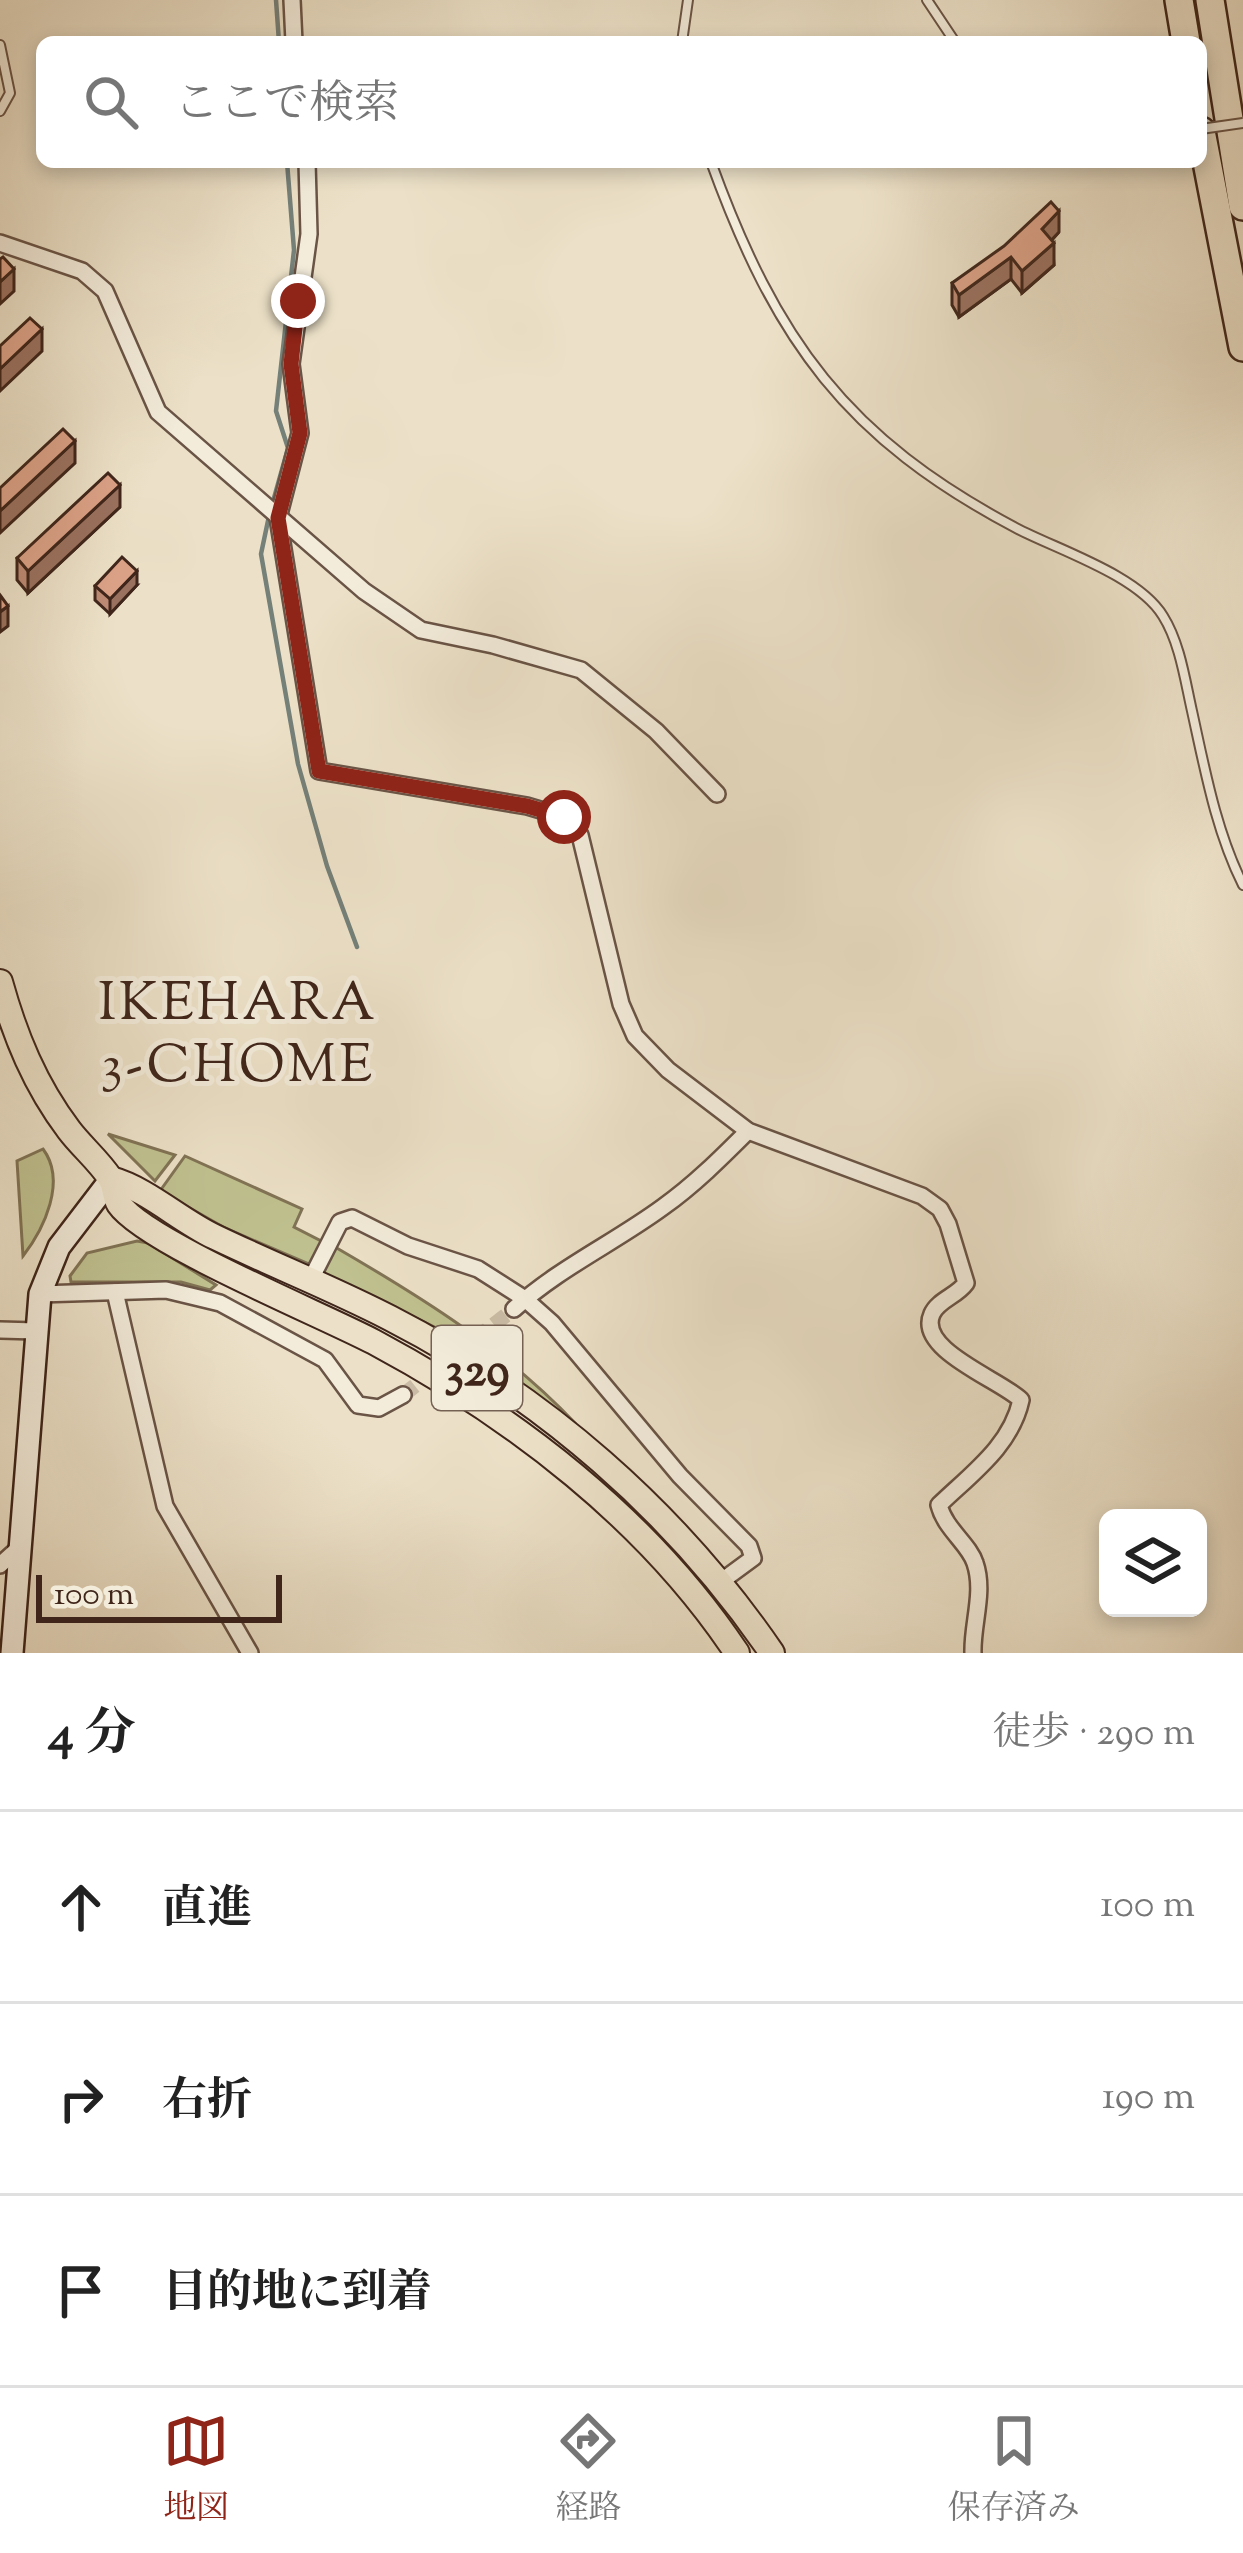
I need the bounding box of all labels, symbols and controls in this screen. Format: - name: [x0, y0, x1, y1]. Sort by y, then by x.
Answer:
- search box: [36, 36, 1207, 168]
- icon: search: [78, 69, 144, 135]
- text: ここで検索: [174, 74, 399, 139]
- route end: [271, 274, 325, 328]
- route start: [537, 790, 591, 844]
- district label: IKEHARA 3-CHOME: [98, 967, 378, 1107]
- road number: 329: [432, 1326, 522, 1410]
- map controls: [1099, 1509, 1207, 1617]
- button: layers: [1099, 1509, 1207, 1617]
- scale bar: [36, 1569, 282, 1622]
- text: 100 m: [54, 1572, 134, 1620]
- text: 4 分: [48, 1700, 136, 1773]
- text: 徒歩 · 290 m: [992, 1707, 1195, 1763]
- icon: ahead: [48, 1874, 114, 1940]
- text: 直進: [162, 1879, 252, 1944]
- text: 100 m: [1100, 1879, 1195, 1935]
- icon: right: [48, 2066, 114, 2132]
- text: 右折: [162, 2071, 252, 2136]
- text: 190 m: [1102, 2071, 1195, 2127]
- icon: arrive: [48, 2258, 114, 2324]
- text: 目的地に到着: [162, 2263, 432, 2328]
- tab: 地図: [163, 2408, 229, 2534]
- tab: 経路: [555, 2408, 621, 2534]
- tab: 保存済み: [948, 2408, 1080, 2534]

